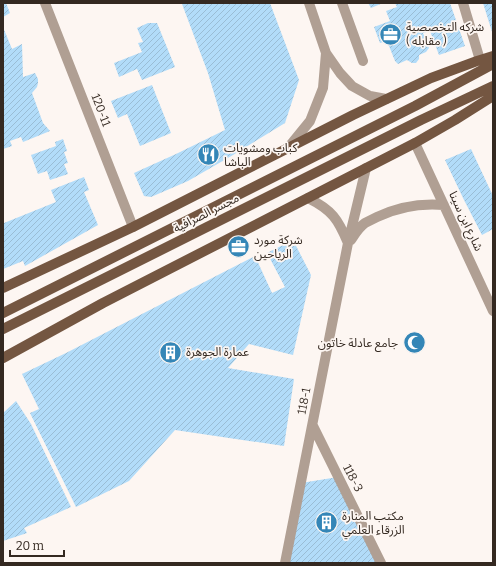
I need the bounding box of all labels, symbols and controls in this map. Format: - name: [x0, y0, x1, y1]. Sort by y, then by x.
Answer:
- place label: شركه التخصصية ( مقابله ): [406, 20, 484, 48]
- office icon: شركه التخصصية ( مقابله ): [378, 21, 404, 47]
- street label: 120-11: [88, 92, 114, 128]
- place label: كباب ومشويات الباشا: [224, 141, 298, 169]
- restaurant icon: كباب ومشويات الباشا: [195, 142, 221, 168]
- street label: شارع ابن سينا: [444, 189, 486, 254]
- street label: مجسر الصرافية: [171, 191, 241, 236]
- place label: شركة مورد الرياحين: [254, 233, 303, 261]
- office icon: شركة مورد الرياحين: [226, 234, 252, 260]
- mosque icon: جامع عادلة خاتون: [401, 330, 427, 356]
- place label: جامع عادلة خاتون: [318, 336, 398, 352]
- building icon: عمارة الجوهرة: [157, 339, 183, 365]
- place label: عمارة الجوهرة: [186, 345, 249, 359]
- street label: 118-1: [295, 386, 313, 415]
- street label: 118-3: [340, 462, 366, 494]
- place label: مكتب المنارة الزرقاء العلمي: [342, 509, 405, 540]
- building icon: مكتب المنارة الزرقاء العلمي: [313, 510, 339, 536]
- scale bar: [10, 532, 64, 558]
- text: 20 m: [16, 539, 45, 553]

